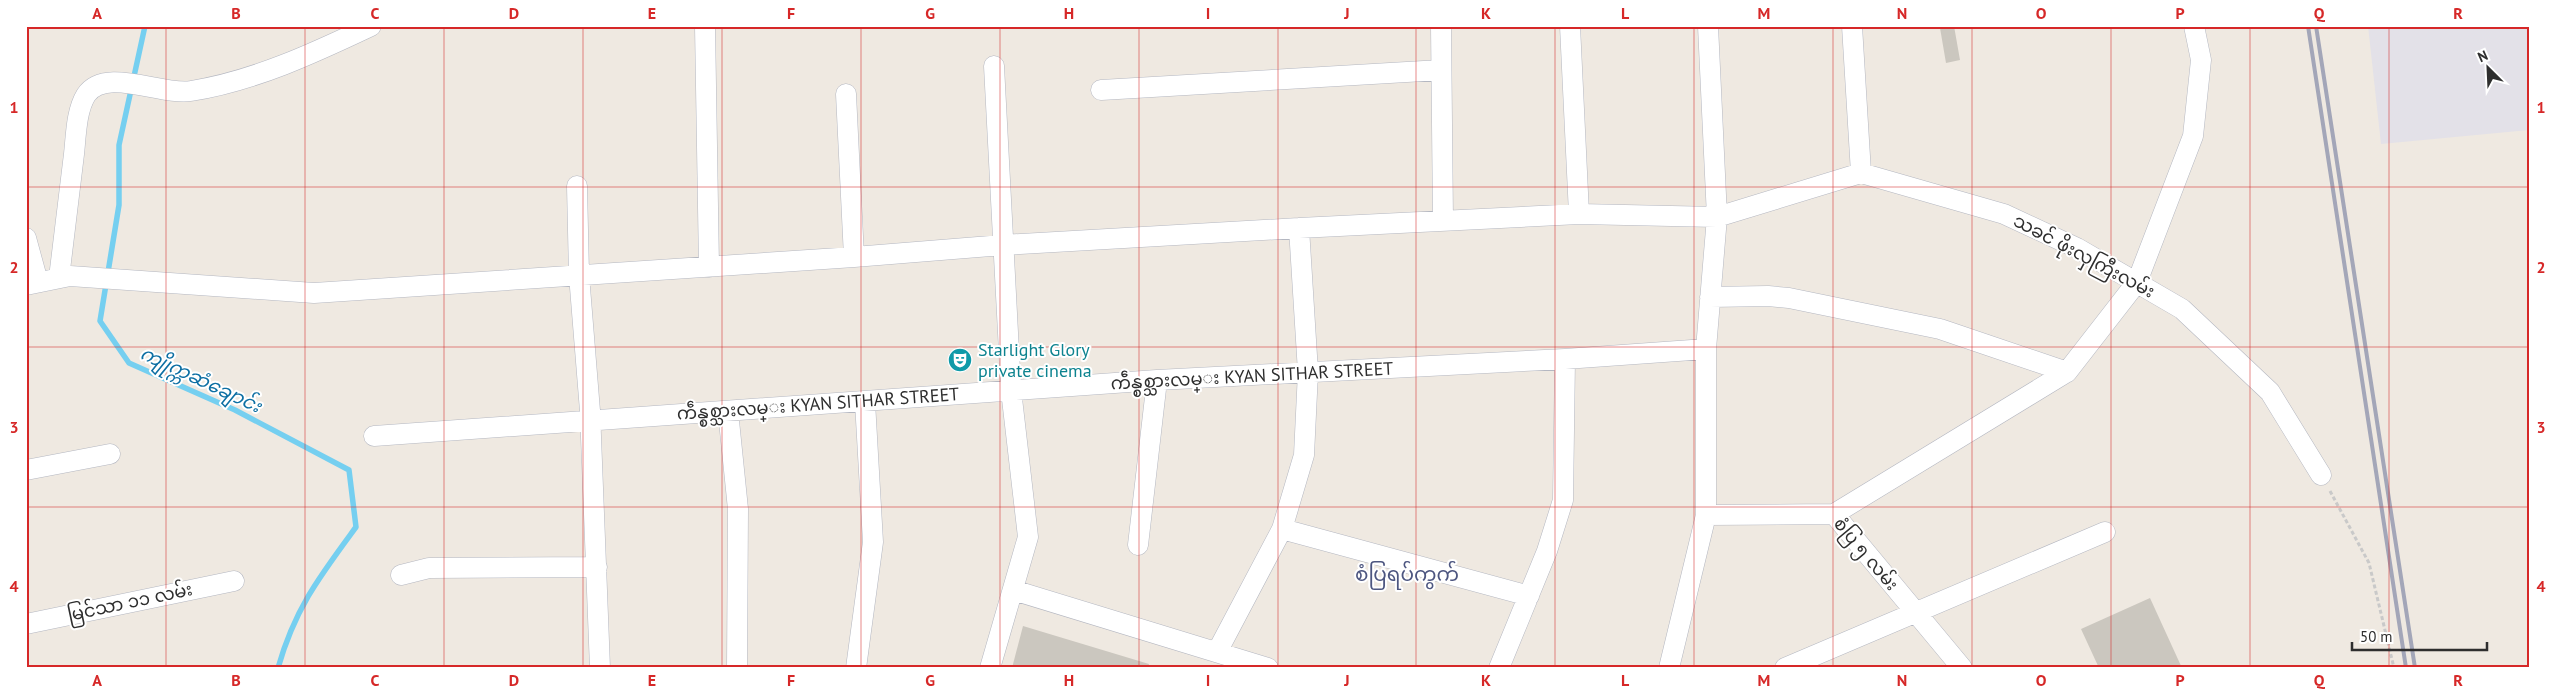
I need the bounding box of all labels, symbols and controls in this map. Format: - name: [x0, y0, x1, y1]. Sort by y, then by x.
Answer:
- text: A: [92, 3, 102, 23]
- text: B: [231, 3, 241, 23]
- text: C: [371, 3, 380, 23]
- text: D: [509, 3, 519, 23]
- text: E: [648, 3, 656, 23]
- text: F: [787, 3, 795, 23]
- text: G: [925, 3, 935, 23]
- text: H: [1064, 3, 1074, 23]
- text: I: [1206, 3, 1210, 23]
- text: J: [1343, 3, 1350, 23]
- text: K: [1481, 3, 1491, 23]
- text: L: [1621, 3, 1630, 23]
- text: M: [1758, 3, 1770, 23]
- text: N: [1897, 3, 1907, 23]
- text: O: [2036, 3, 2047, 23]
- text: P: [2175, 3, 2185, 23]
- text: Q: [2314, 3, 2326, 23]
- text: R: [2453, 3, 2463, 23]
- north arrow: [2462, 42, 2512, 92]
- text: N: [2475, 46, 2491, 66]
- text: 1: [9, 97, 19, 117]
- text: 1: [2536, 97, 2546, 117]
- street label: သခင် ဖိုးလှကြီးလမ်း: [2008, 207, 2160, 306]
- text: 2: [9, 257, 19, 277]
- text: 2: [2536, 257, 2546, 277]
- place label: Starlight Glory private cinema: [978, 338, 1092, 382]
- water label: ကျိုက္ကဆံချောင်း: [135, 340, 267, 422]
- theatre icon: Starlight Glory private cinema: [947, 347, 973, 373]
- street label: ကဵန္စစ္သားလမ္း KYAN SITHAR STREET: [1110, 355, 1394, 399]
- street label: ကဵန္စစ္သားလမ္း KYAN SITHAR STREET: [676, 380, 960, 429]
- text: 3: [9, 417, 19, 437]
- text: 3: [2536, 417, 2546, 437]
- street label: စံပြ ၅ လမ်း: [1826, 512, 1905, 598]
- district label: စံပြရပ်ကွက်: [1355, 560, 1459, 590]
- text: 4: [9, 576, 19, 596]
- street label: မြင်သာ ၁၁ လမ်း: [65, 576, 195, 630]
- text: 4: [2536, 576, 2546, 596]
- scale bar: [2352, 619, 2488, 651]
- text: 50 m: [2360, 627, 2393, 646]
- text: A: [92, 670, 102, 690]
- text: B: [231, 670, 241, 690]
- text: C: [371, 670, 380, 690]
- text: D: [509, 670, 519, 690]
- text: E: [648, 670, 656, 690]
- text: F: [787, 670, 795, 690]
- text: G: [925, 670, 935, 690]
- text: H: [1064, 670, 1074, 690]
- text: I: [1206, 670, 1210, 690]
- text: J: [1343, 670, 1350, 690]
- text: K: [1481, 670, 1491, 690]
- text: L: [1621, 670, 1630, 690]
- text: M: [1758, 670, 1770, 690]
- text: N: [1897, 670, 1907, 690]
- text: O: [2036, 670, 2047, 690]
- text: P: [2175, 670, 2185, 690]
- text: Q: [2314, 670, 2326, 690]
- text: R: [2453, 670, 2463, 690]

